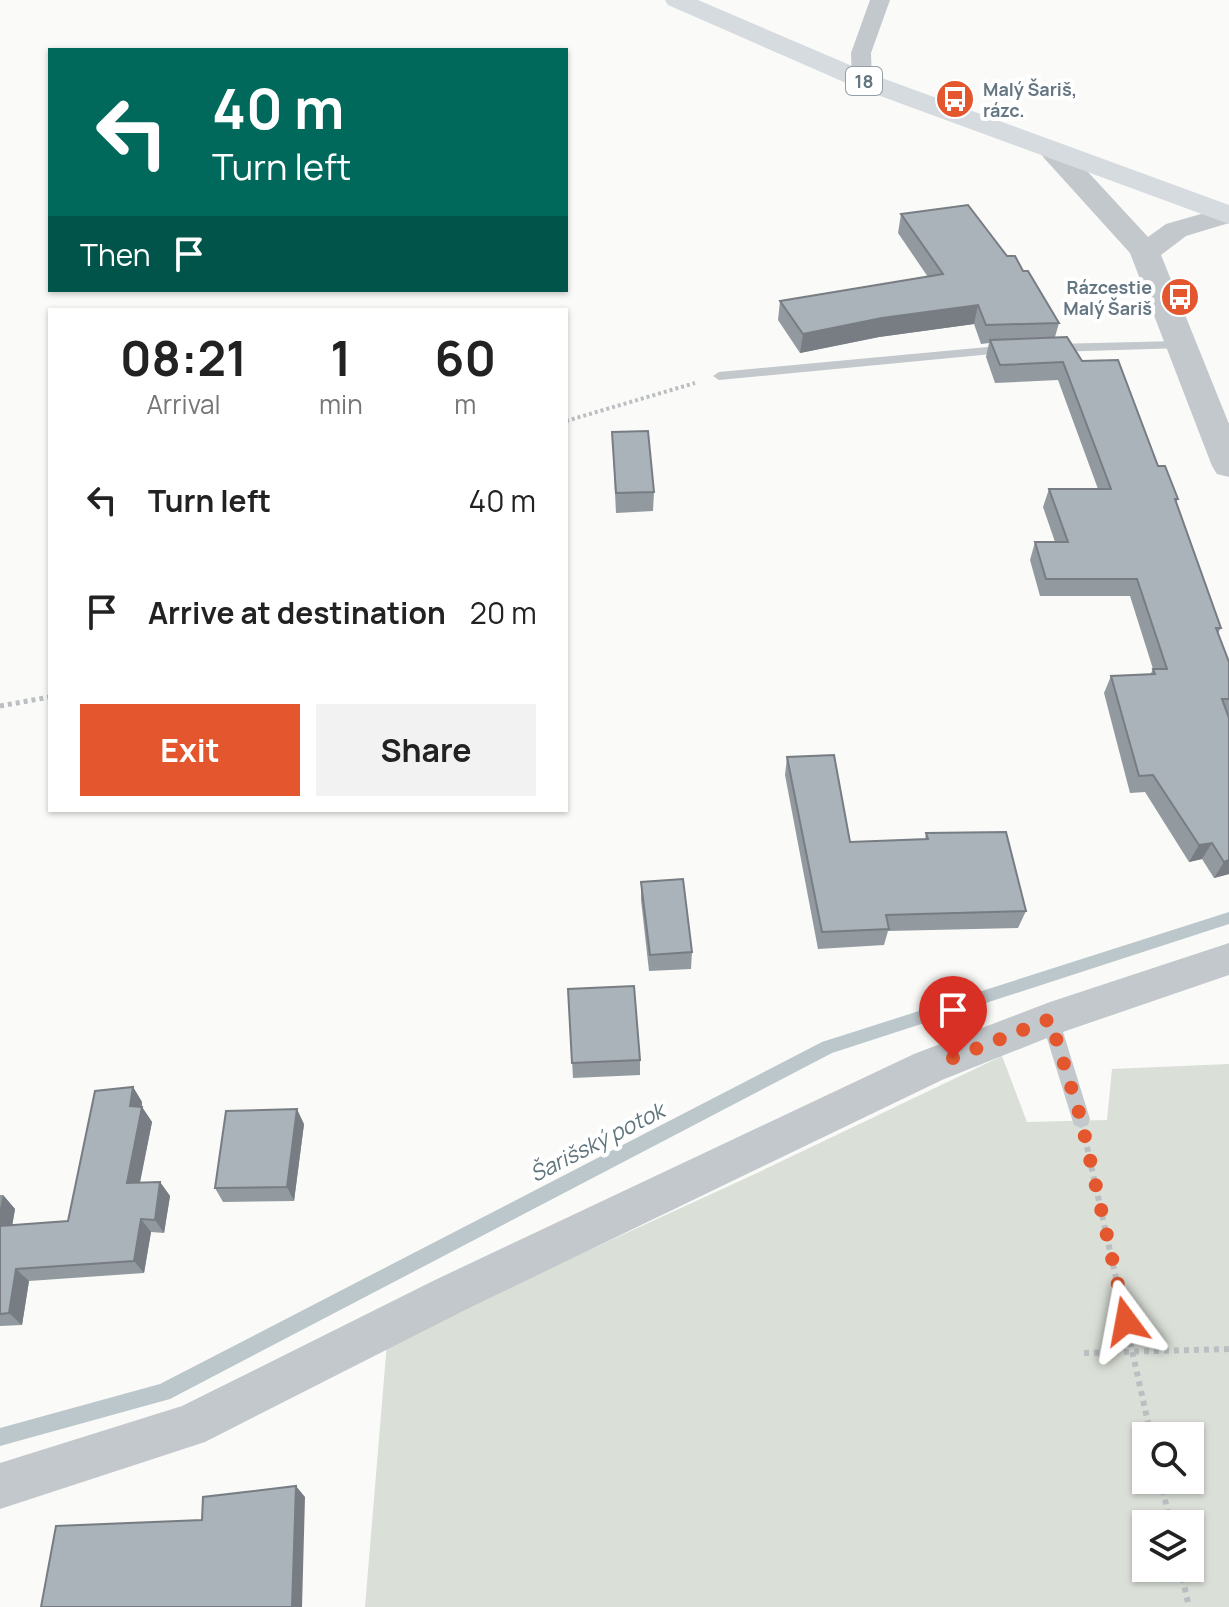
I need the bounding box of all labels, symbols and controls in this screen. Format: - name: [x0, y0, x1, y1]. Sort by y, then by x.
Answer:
- road number: 18: [846, 67, 882, 95]
- text: 40 m: [212, 69, 344, 146]
- place label: Malý Šariš, rázc.: [983, 77, 1077, 122]
- bus stop icon: Malý Šariš, rázc.: [934, 78, 976, 120]
- icon: left: [80, 80, 184, 184]
- text: Turn left: [212, 142, 351, 191]
- icon: arrive: [167, 232, 211, 276]
- text: Then: [80, 234, 151, 275]
- place label: Rázcestie Malý Šariš: [1063, 275, 1152, 320]
- bus stop icon: Rázcestie Malý Šariš: [1159, 276, 1201, 318]
- text: 08:21: [120, 325, 247, 390]
- text: 1: [330, 325, 351, 390]
- text: 60: [435, 325, 496, 390]
- text: Arrival: [146, 386, 221, 422]
- text: min: [319, 386, 363, 422]
- text: m: [454, 386, 476, 422]
- icon: left: [80, 478, 124, 522]
- text: Turn left: [148, 480, 271, 521]
- text: 40 m: [469, 480, 536, 521]
- icon: arrive: [80, 590, 124, 634]
- text: Arrive at destination: [148, 592, 446, 633]
- text: 20 m: [470, 592, 537, 633]
- button: Exit: [80, 704, 300, 796]
- button: Share: [316, 704, 536, 796]
- pin: [919, 976, 987, 1058]
- icon: arrive: [931, 988, 975, 1032]
- water label: Šarišský potok: [525, 1094, 672, 1189]
- position arrow: [1084, 1279, 1168, 1363]
- map controls: [1132, 1422, 1204, 1582]
- button: search: [1132, 1422, 1204, 1494]
- button: layers: [1132, 1510, 1204, 1582]

